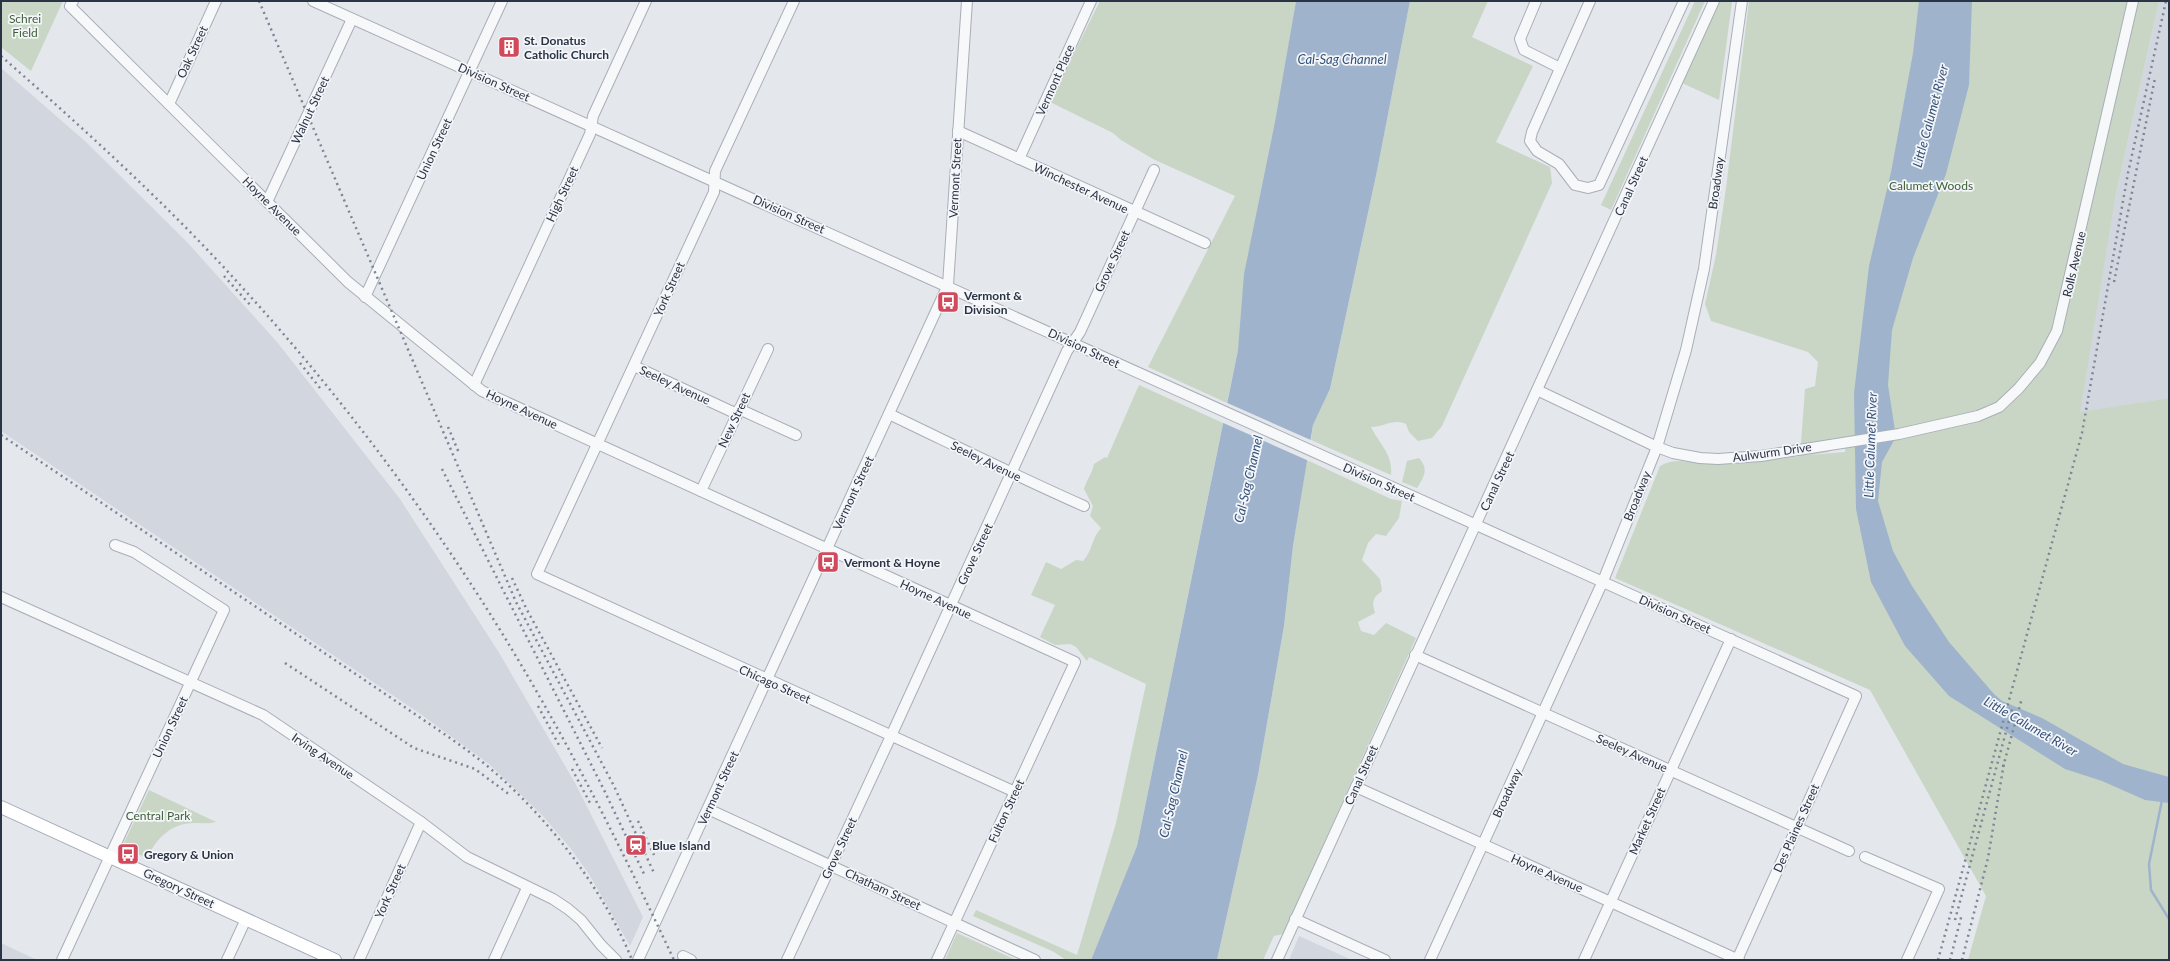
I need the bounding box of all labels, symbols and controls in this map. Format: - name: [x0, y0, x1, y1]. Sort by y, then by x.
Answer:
- park label: Schrei Field: [9, 11, 41, 40]
- street label: Oak Street: [173, 23, 211, 81]
- place label: St. Donatus Catholic Church: [524, 33, 609, 62]
- building icon: St. Donatus Catholic Church: [496, 34, 522, 60]
- street label: Vermont Place: [1033, 42, 1077, 118]
- water label: Cal-Sag Channel: [1297, 51, 1387, 67]
- street label: Division Street: [456, 59, 533, 105]
- water label: Little Calumet River: [1909, 62, 1952, 169]
- street label: Walnut Street: [288, 73, 332, 146]
- street label: Union Street: [413, 115, 455, 182]
- street label: Vermont Street: [945, 137, 965, 218]
- street label: Canal Street: [1611, 153, 1651, 218]
- street label: Broadway: [1705, 155, 1727, 210]
- street label: Winchester Avenue: [1031, 159, 1131, 217]
- street label: High Street: [543, 163, 582, 224]
- street label: Hoyne Avenue: [239, 173, 305, 239]
- park label: Calumet Woods: [1889, 178, 1973, 193]
- street label: Division Street: [751, 191, 828, 237]
- street label: Grove Street: [1091, 227, 1133, 294]
- street label: Rolls Avenue: [2059, 230, 2089, 298]
- street label: York Street: [650, 259, 688, 319]
- place label: Vermont & Division: [963, 288, 1022, 317]
- bus stop icon: Vermont & Division: [935, 289, 961, 315]
- street label: Division Street: [1046, 325, 1123, 371]
- street label: Seeley Avenue: [637, 362, 713, 408]
- street label: Hoyne Avenue: [484, 386, 560, 432]
- street label: New Street: [715, 389, 754, 450]
- water label: Little Calumet River: [1860, 391, 1880, 498]
- water label: Cal-Sag Channel: [1230, 434, 1266, 524]
- street label: Seeley Avenue: [948, 438, 1024, 484]
- street label: Aulwurm Drive: [1732, 439, 1812, 465]
- street label: Canal Street: [1477, 448, 1518, 513]
- street label: Vermont Street: [829, 453, 877, 533]
- street label: Division Street: [1341, 459, 1418, 505]
- street label: Broadway: [1620, 468, 1654, 523]
- street label: Grove Street: [954, 520, 996, 587]
- bus stop icon: Vermont & Hoyne: [815, 549, 841, 575]
- place label: Vermont & Hoyne: [843, 555, 941, 570]
- street label: Hoyne Avenue: [898, 576, 974, 622]
- street label: Division Street: [1637, 591, 1714, 637]
- street label: Chicago Street: [737, 662, 814, 707]
- street label: Union Street: [149, 693, 191, 760]
- water label: Little Calumet River: [1981, 693, 2081, 760]
- street label: Irving Avenue: [289, 730, 357, 782]
- street label: Seeley Avenue: [1594, 731, 1670, 775]
- street label: Canal Street: [1341, 742, 1381, 807]
- street label: Vermont Street: [694, 748, 742, 828]
- water label: Cal-Sag Channel: [1155, 749, 1191, 839]
- street label: Broadway: [1489, 765, 1525, 820]
- street label: Fulton Street: [985, 776, 1028, 845]
- street label: Des Plaines Street: [1770, 781, 1823, 875]
- street label: Market Street: [1625, 784, 1669, 857]
- park label: Central Park: [126, 808, 191, 823]
- street label: Grove Street: [818, 814, 860, 881]
- station icon: Blue Island: [623, 832, 649, 858]
- place label: Blue Island: [652, 838, 710, 853]
- bus stop icon: Gregory & Union: [115, 841, 141, 867]
- place label: Gregory & Union: [144, 847, 234, 862]
- street label: Hoyne Avenue: [1509, 850, 1585, 896]
- street label: York Street: [371, 861, 409, 921]
- street label: Gregory Street: [141, 865, 218, 911]
- street label: Chatham Street: [843, 865, 924, 913]

